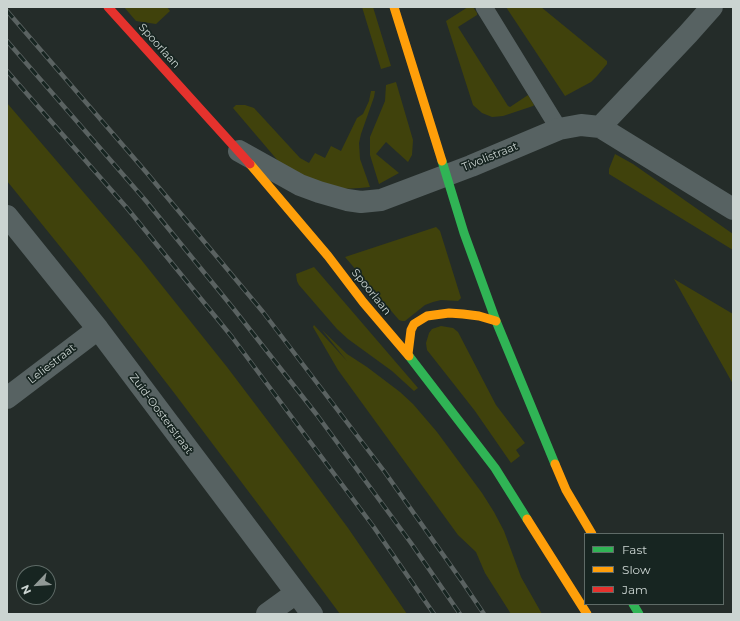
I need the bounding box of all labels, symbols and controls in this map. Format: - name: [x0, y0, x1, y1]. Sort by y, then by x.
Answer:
- street label: Spoorlaan: [135, 21, 183, 71]
- street label: Tivolistraat: [460, 140, 520, 174]
- street label: Spoorlaan: [348, 266, 394, 318]
- street label: Leliestraat: [26, 341, 78, 387]
- street label: Zuid-Oosterstraat: [126, 371, 196, 457]
- legend: [584, 533, 724, 605]
- text: Fast: [622, 542, 647, 557]
- text: Slow: [622, 562, 651, 577]
- north arrow: [16, 565, 56, 605]
- text: Jam: [622, 582, 648, 597]
- text: N: [18, 583, 34, 597]

